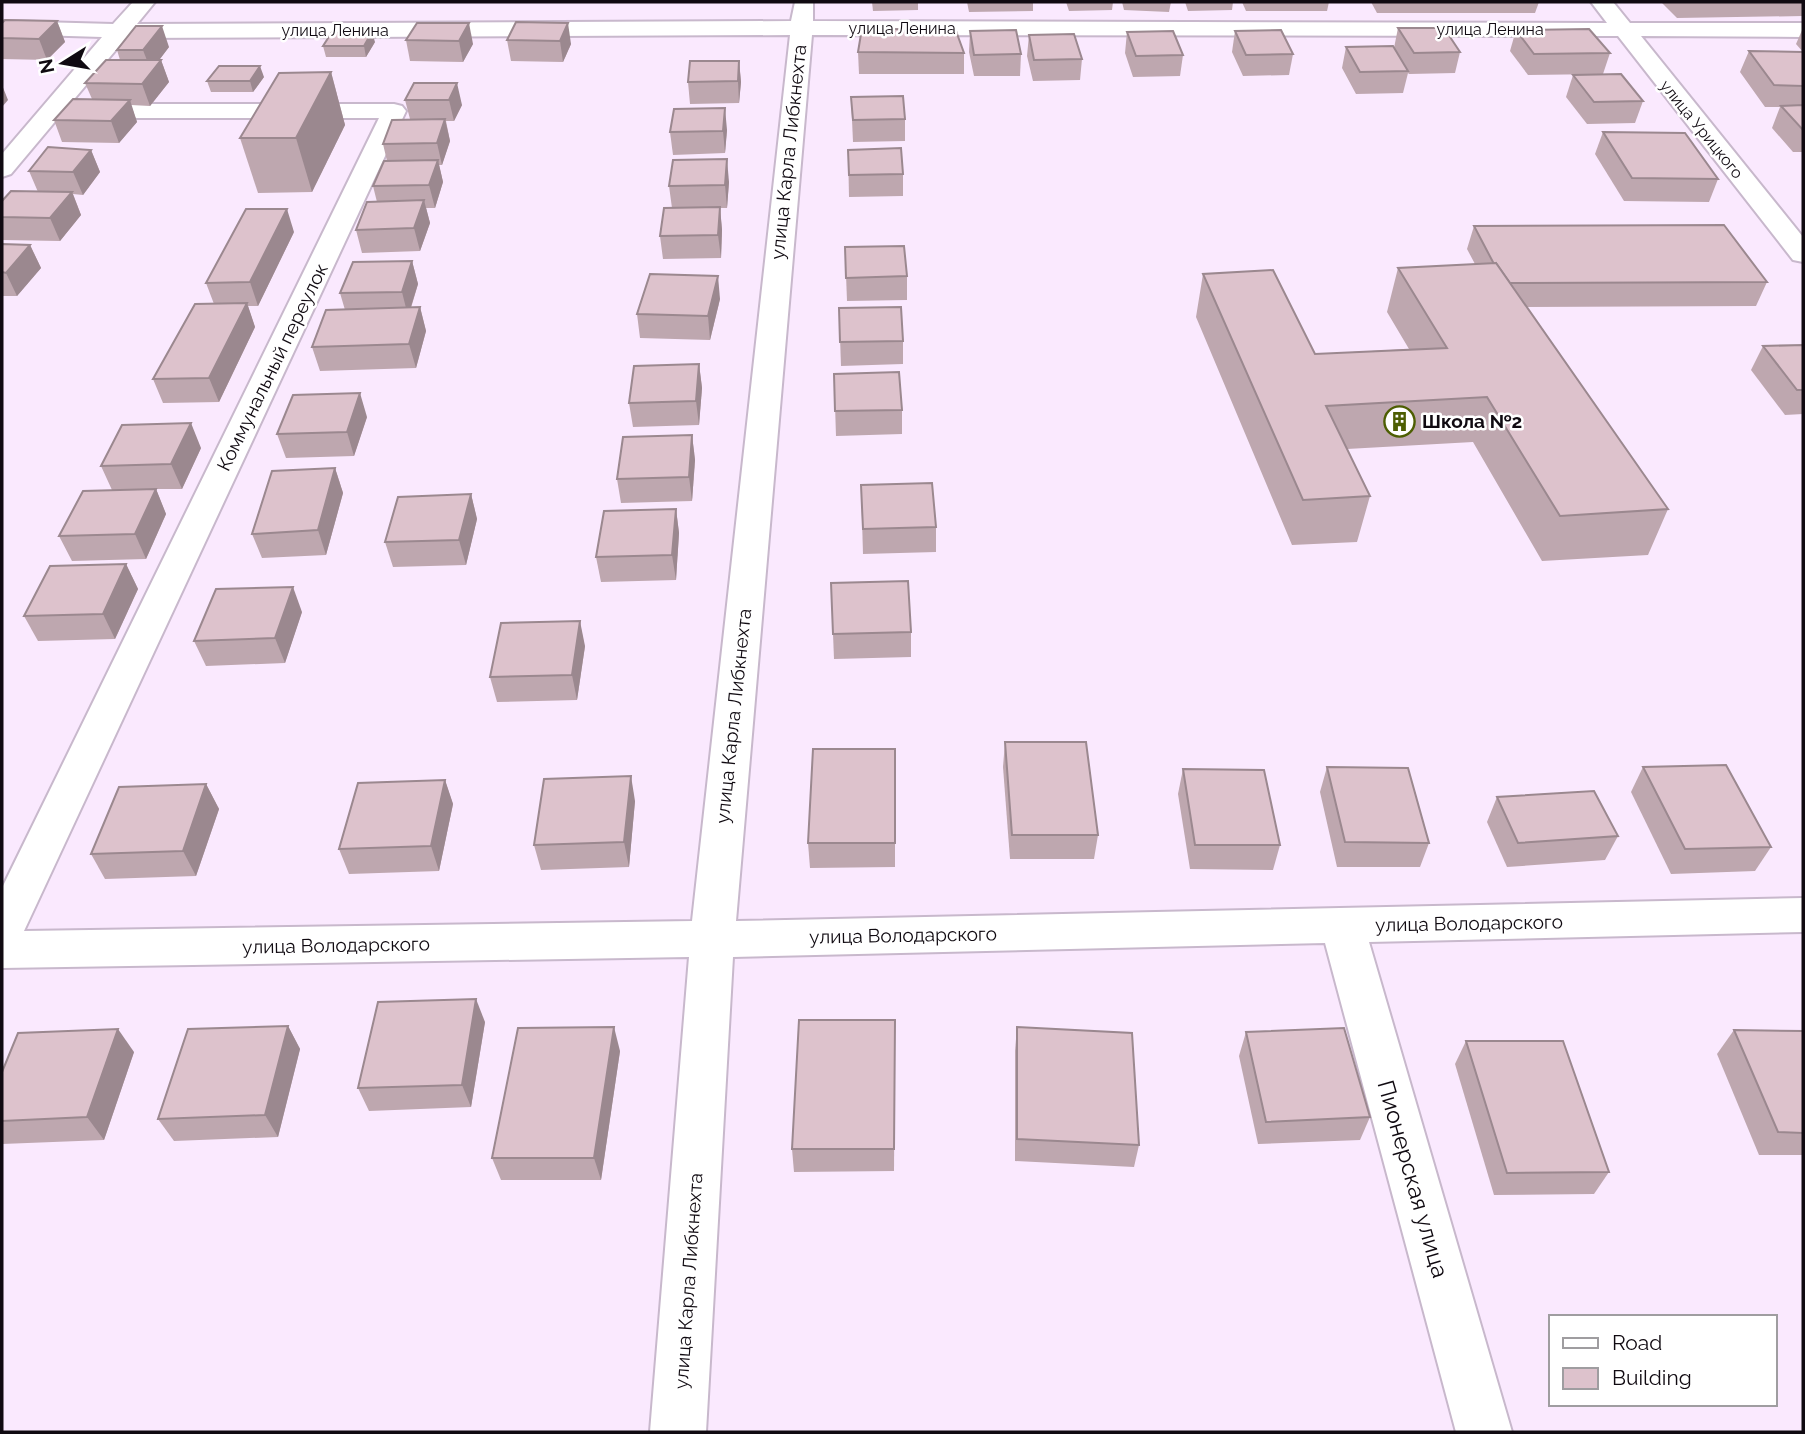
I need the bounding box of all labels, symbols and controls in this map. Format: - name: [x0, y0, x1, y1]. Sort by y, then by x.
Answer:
- street label: улица Ленина: [848, 19, 956, 38]
- street label: улица Ленина: [1436, 20, 1544, 39]
- street label: улица Ленина: [281, 21, 389, 40]
- north arrow: [28, 28, 98, 98]
- street label: улица Карла Либкнехта: [766, 43, 810, 261]
- text: N: [34, 57, 58, 75]
- street label: улица Урицкого: [1656, 76, 1747, 182]
- street label: Коммунальный переулок: [212, 260, 332, 474]
- building icon: Школа №2: [1382, 404, 1416, 438]
- place label: Школа №2: [1422, 410, 1522, 432]
- street label: улица Карла Либкнехта: [711, 607, 755, 825]
- street label: улица Володарского: [1375, 910, 1563, 936]
- street label: улица Володарского: [809, 922, 997, 948]
- street label: улица Володарского: [242, 932, 430, 958]
- street label: Пионерская улица: [1372, 1077, 1455, 1281]
- street label: улица Карла Либкнехта: [669, 1172, 707, 1390]
- legend: [1549, 1315, 1777, 1406]
- text: Road: [1612, 1330, 1662, 1355]
- text: Building: [1612, 1365, 1692, 1390]

